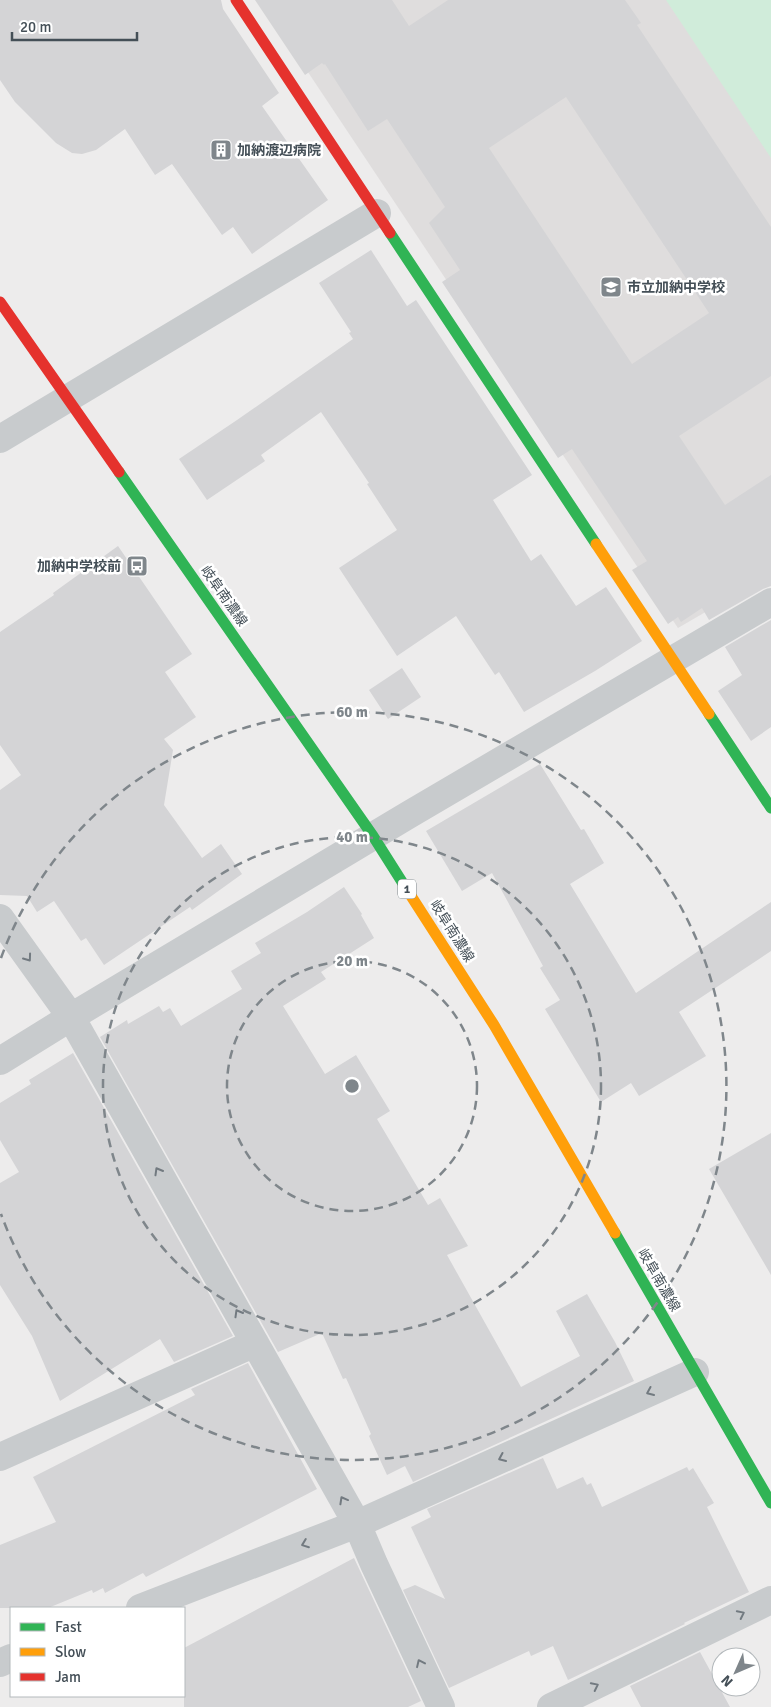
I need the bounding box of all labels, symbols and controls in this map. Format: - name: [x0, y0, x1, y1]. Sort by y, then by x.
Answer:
- scale bar: [12, 10, 138, 42]
- text: 20 m: [20, 18, 51, 36]
- building icon: 加納渡辺病院: [209, 138, 233, 162]
- place label: 加納渡辺病院: [237, 142, 321, 159]
- school or university icon: 市立加納中学校: [599, 275, 623, 299]
- place label: 市立加納中学校: [627, 279, 725, 296]
- bus stop icon: 加納中学校前: [125, 554, 149, 578]
- place label: 加納中学校前: [37, 558, 121, 575]
- street label: 岐阜南濃線: [197, 562, 251, 630]
- text: 60 m: [336, 703, 368, 721]
- text: 40 m: [336, 828, 368, 846]
- road number: 1: [398, 880, 416, 899]
- street label: 岐阜南濃線: [426, 897, 478, 965]
- one-way arrow: [22, 952, 31, 962]
- text: 20 m: [336, 952, 368, 970]
- centre of rings: [343, 1077, 361, 1095]
- one-way arrow: [154, 1168, 164, 1177]
- street label: 岐阜南濃線: [634, 1245, 684, 1315]
- one-way arrow: [234, 1309, 244, 1318]
- one-way arrow: [646, 1385, 655, 1396]
- one-way arrow: [498, 1452, 507, 1463]
- one-way arrow: [340, 1497, 350, 1506]
- one-way arrow: [301, 1538, 310, 1548]
- legend: [10, 1607, 185, 1697]
- one-way arrow: [736, 1610, 745, 1621]
- text: Fast: [55, 1618, 82, 1636]
- text: Slow: [55, 1643, 86, 1661]
- north arrow: [711, 1647, 761, 1697]
- one-way arrow: [416, 1659, 426, 1668]
- text: Jam: [55, 1668, 81, 1686]
- text: N: [718, 1671, 737, 1690]
- one-way arrow: [590, 1681, 599, 1692]

